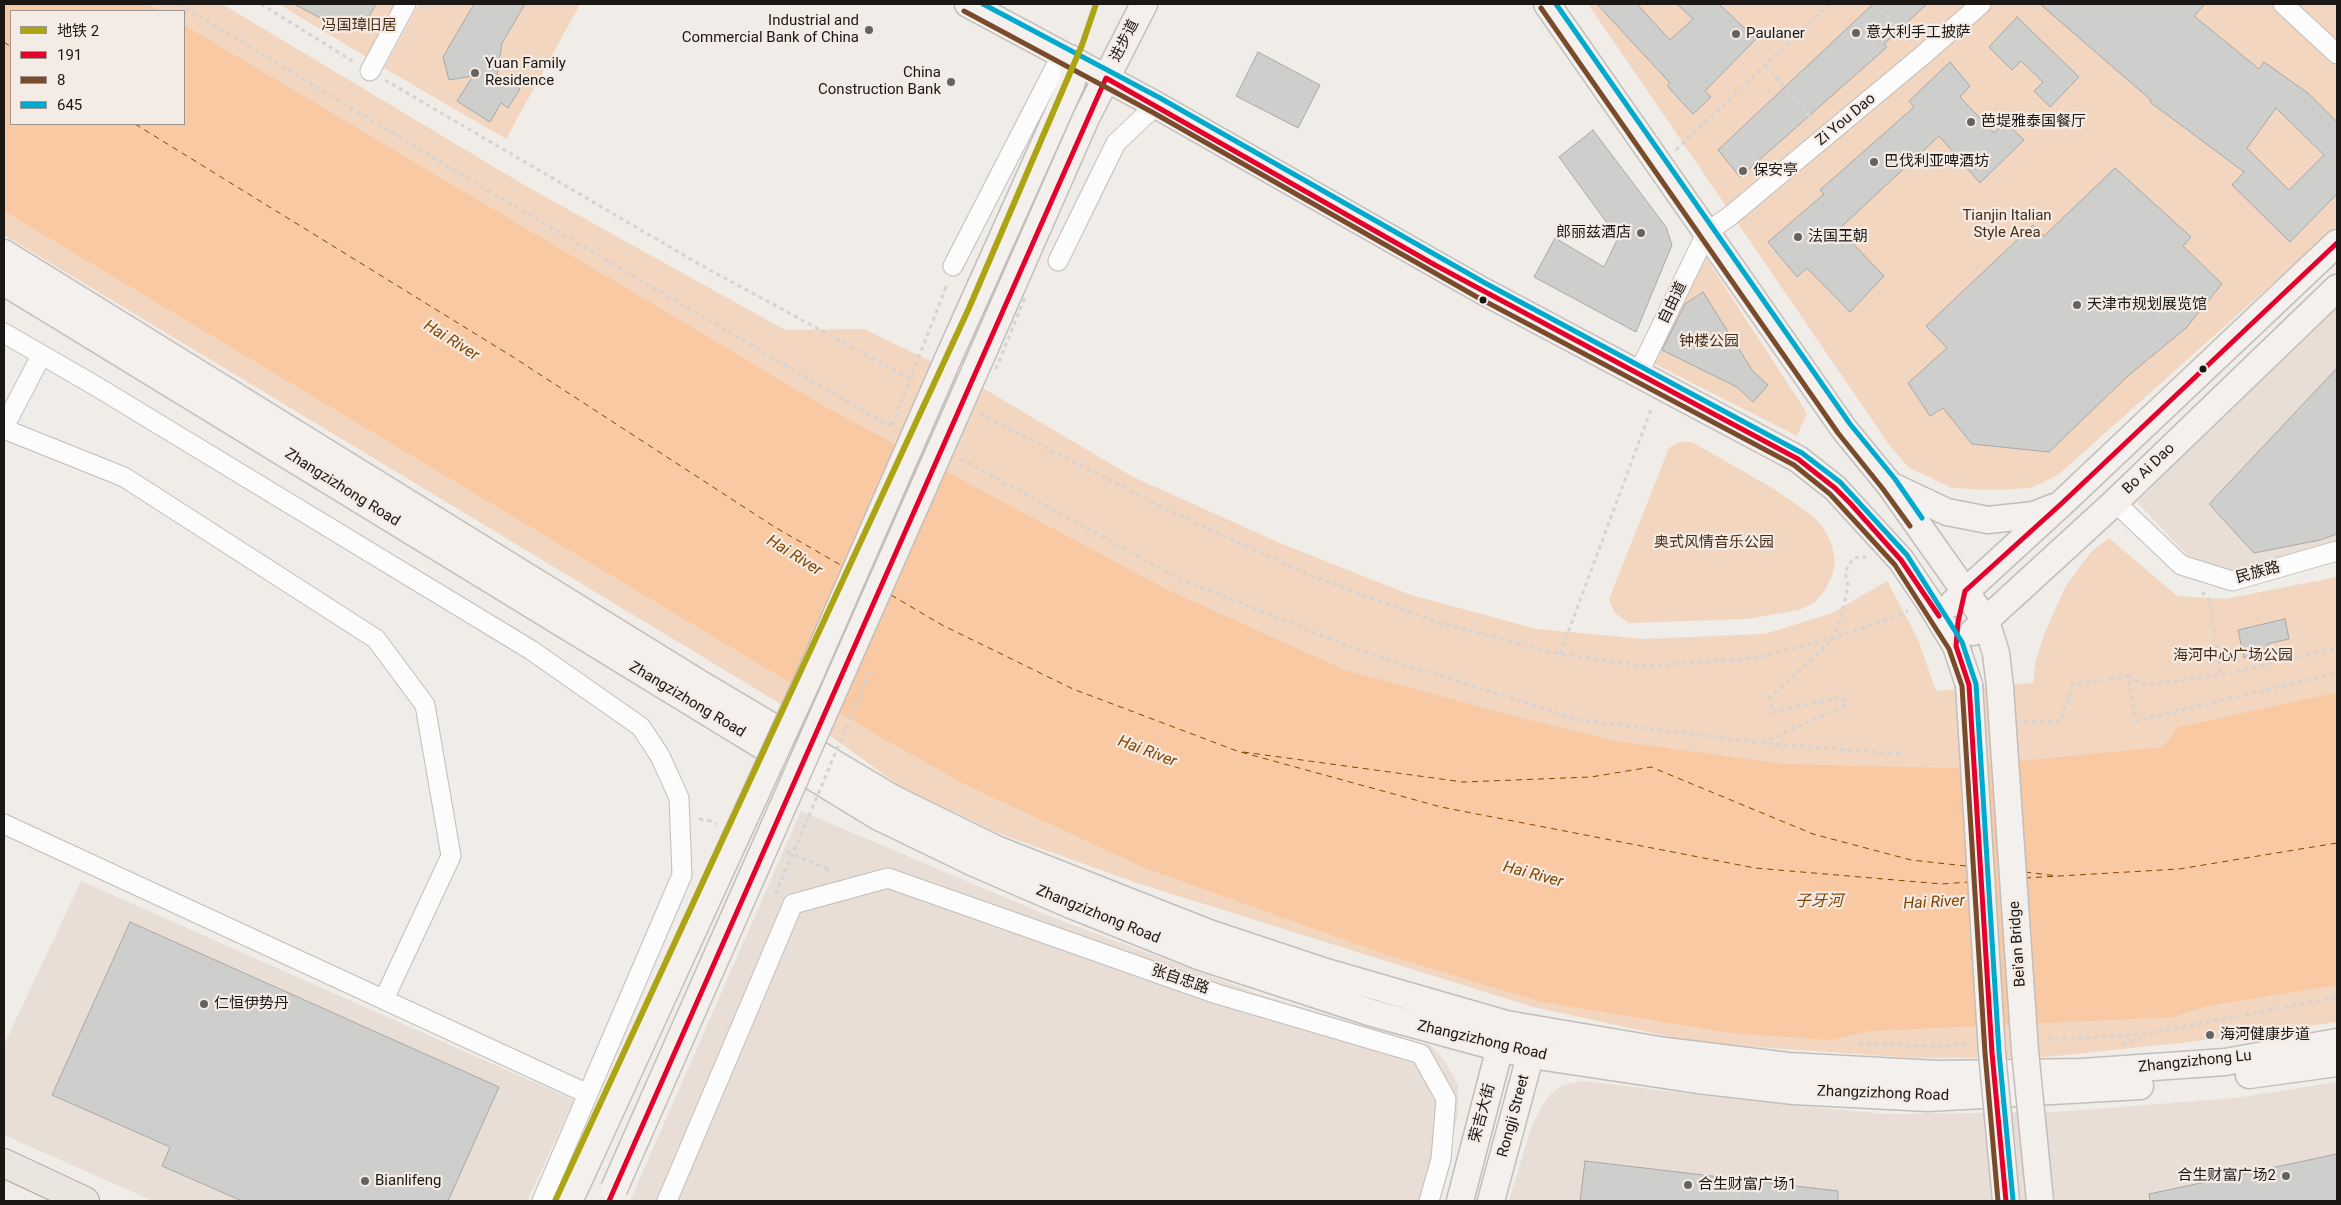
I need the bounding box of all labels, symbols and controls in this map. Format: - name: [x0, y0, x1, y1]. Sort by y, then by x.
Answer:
- legend: [10, 10, 185, 125]
- place label: Industrial and Commercial Bank of China: [682, 12, 859, 47]
- park label: 冯国璋旧居: [322, 17, 396, 35]
- street label: 进步道: [1107, 17, 1143, 65]
- text: 地铁 2: [57, 22, 99, 40]
- marker: Industrial and Commercial Bank of China: [863, 24, 875, 36]
- place label: 意大利手工披萨: [1866, 24, 1971, 42]
- place label: Paulaner: [1746, 25, 1805, 43]
- marker: 意大利手工披萨: [1850, 27, 1862, 39]
- marker: Paulaner: [1730, 28, 1742, 40]
- text: 191: [57, 46, 82, 64]
- place label: Yuan Family Residence: [485, 55, 566, 90]
- place label: China Construction Bank: [818, 64, 941, 99]
- marker: Yuan Family Residence: [469, 67, 481, 79]
- text: 8: [57, 71, 65, 89]
- marker: China Construction Bank: [945, 76, 957, 88]
- street label: Zi You Dao: [1813, 90, 1879, 150]
- text: 645: [57, 96, 82, 114]
- place label: 芭堤雅泰国餐厅: [1981, 113, 2086, 131]
- marker: 芭堤雅泰国餐厅: [1965, 116, 1977, 128]
- place label: 巴伐利亚啤酒坊: [1884, 153, 1989, 171]
- marker: 巴伐利亚啤酒坊: [1868, 156, 1880, 168]
- place label: 保安亭: [1753, 162, 1798, 180]
- marker: 保安亭: [1737, 165, 1749, 177]
- park label: Tianjin Italian Style Area: [1962, 207, 2052, 242]
- place label: 郎丽兹酒店: [1556, 224, 1631, 242]
- marker: 郎丽兹酒店: [1635, 227, 1647, 239]
- place label: 法国王朝: [1808, 228, 1868, 246]
- marker: 法国王朝: [1792, 231, 1804, 243]
- street label: 自由道: [1655, 279, 1691, 327]
- unlabelled marker: [1478, 295, 1488, 305]
- place label: 天津市规划展览馆: [2087, 296, 2207, 314]
- marker: 天津市规划展览馆: [2071, 299, 2083, 311]
- water label: Hai River: [420, 317, 482, 365]
- park label: 钟楼公园: [1679, 333, 1739, 351]
- unlabelled marker: [2198, 364, 2208, 374]
- street label: Bo Ai Dao: [2119, 440, 2179, 498]
- street label: Zhangzizhong Road: [281, 445, 403, 531]
- water label: Hai River: [763, 532, 825, 580]
- park label: 奥式风情音乐公园: [1654, 534, 1774, 552]
- street label: 民族路: [2234, 558, 2282, 588]
- park label: 海河中心广场公园: [2173, 647, 2293, 665]
- street label: Zhangzizhong Road: [626, 658, 748, 742]
- water label: Hai River: [1115, 732, 1179, 772]
- water label: Hai River: [1501, 858, 1565, 892]
- street label: Zhangzizhong Road: [1033, 882, 1163, 948]
- water label: 子牙河: [1795, 892, 1843, 912]
- water label: Hai River: [1903, 892, 1965, 914]
- street label: Bei'an Bridge: [2006, 900, 2030, 988]
- street label: 张自忠路: [1149, 962, 1211, 998]
- place label: 仁恒伊势丹: [214, 995, 289, 1013]
- marker: 仁恒伊势丹: [198, 998, 210, 1010]
- street label: Zhangzizhong Road: [1416, 1017, 1548, 1065]
- place label: 海河健康步道: [2220, 1026, 2310, 1044]
- marker: 海河健康步道: [2204, 1029, 2216, 1041]
- street label: Zhangzizhong Lu: [2137, 1047, 2253, 1077]
- street label: Rongji Street: [1494, 1073, 1534, 1159]
- street label: 荣吉大街: [1467, 1082, 1499, 1144]
- street label: Zhangzizhong Road: [1817, 1083, 1949, 1105]
- place label: 合生财富广场2: [2178, 1167, 2276, 1185]
- marker: 合生财富广场2: [2280, 1170, 2292, 1182]
- place label: Bianlifeng: [375, 1172, 441, 1190]
- marker: Bianlifeng: [359, 1175, 371, 1187]
- place label: 合生财富广场1: [1698, 1176, 1796, 1194]
- marker: 合生财富广场1: [1682, 1179, 1694, 1191]

